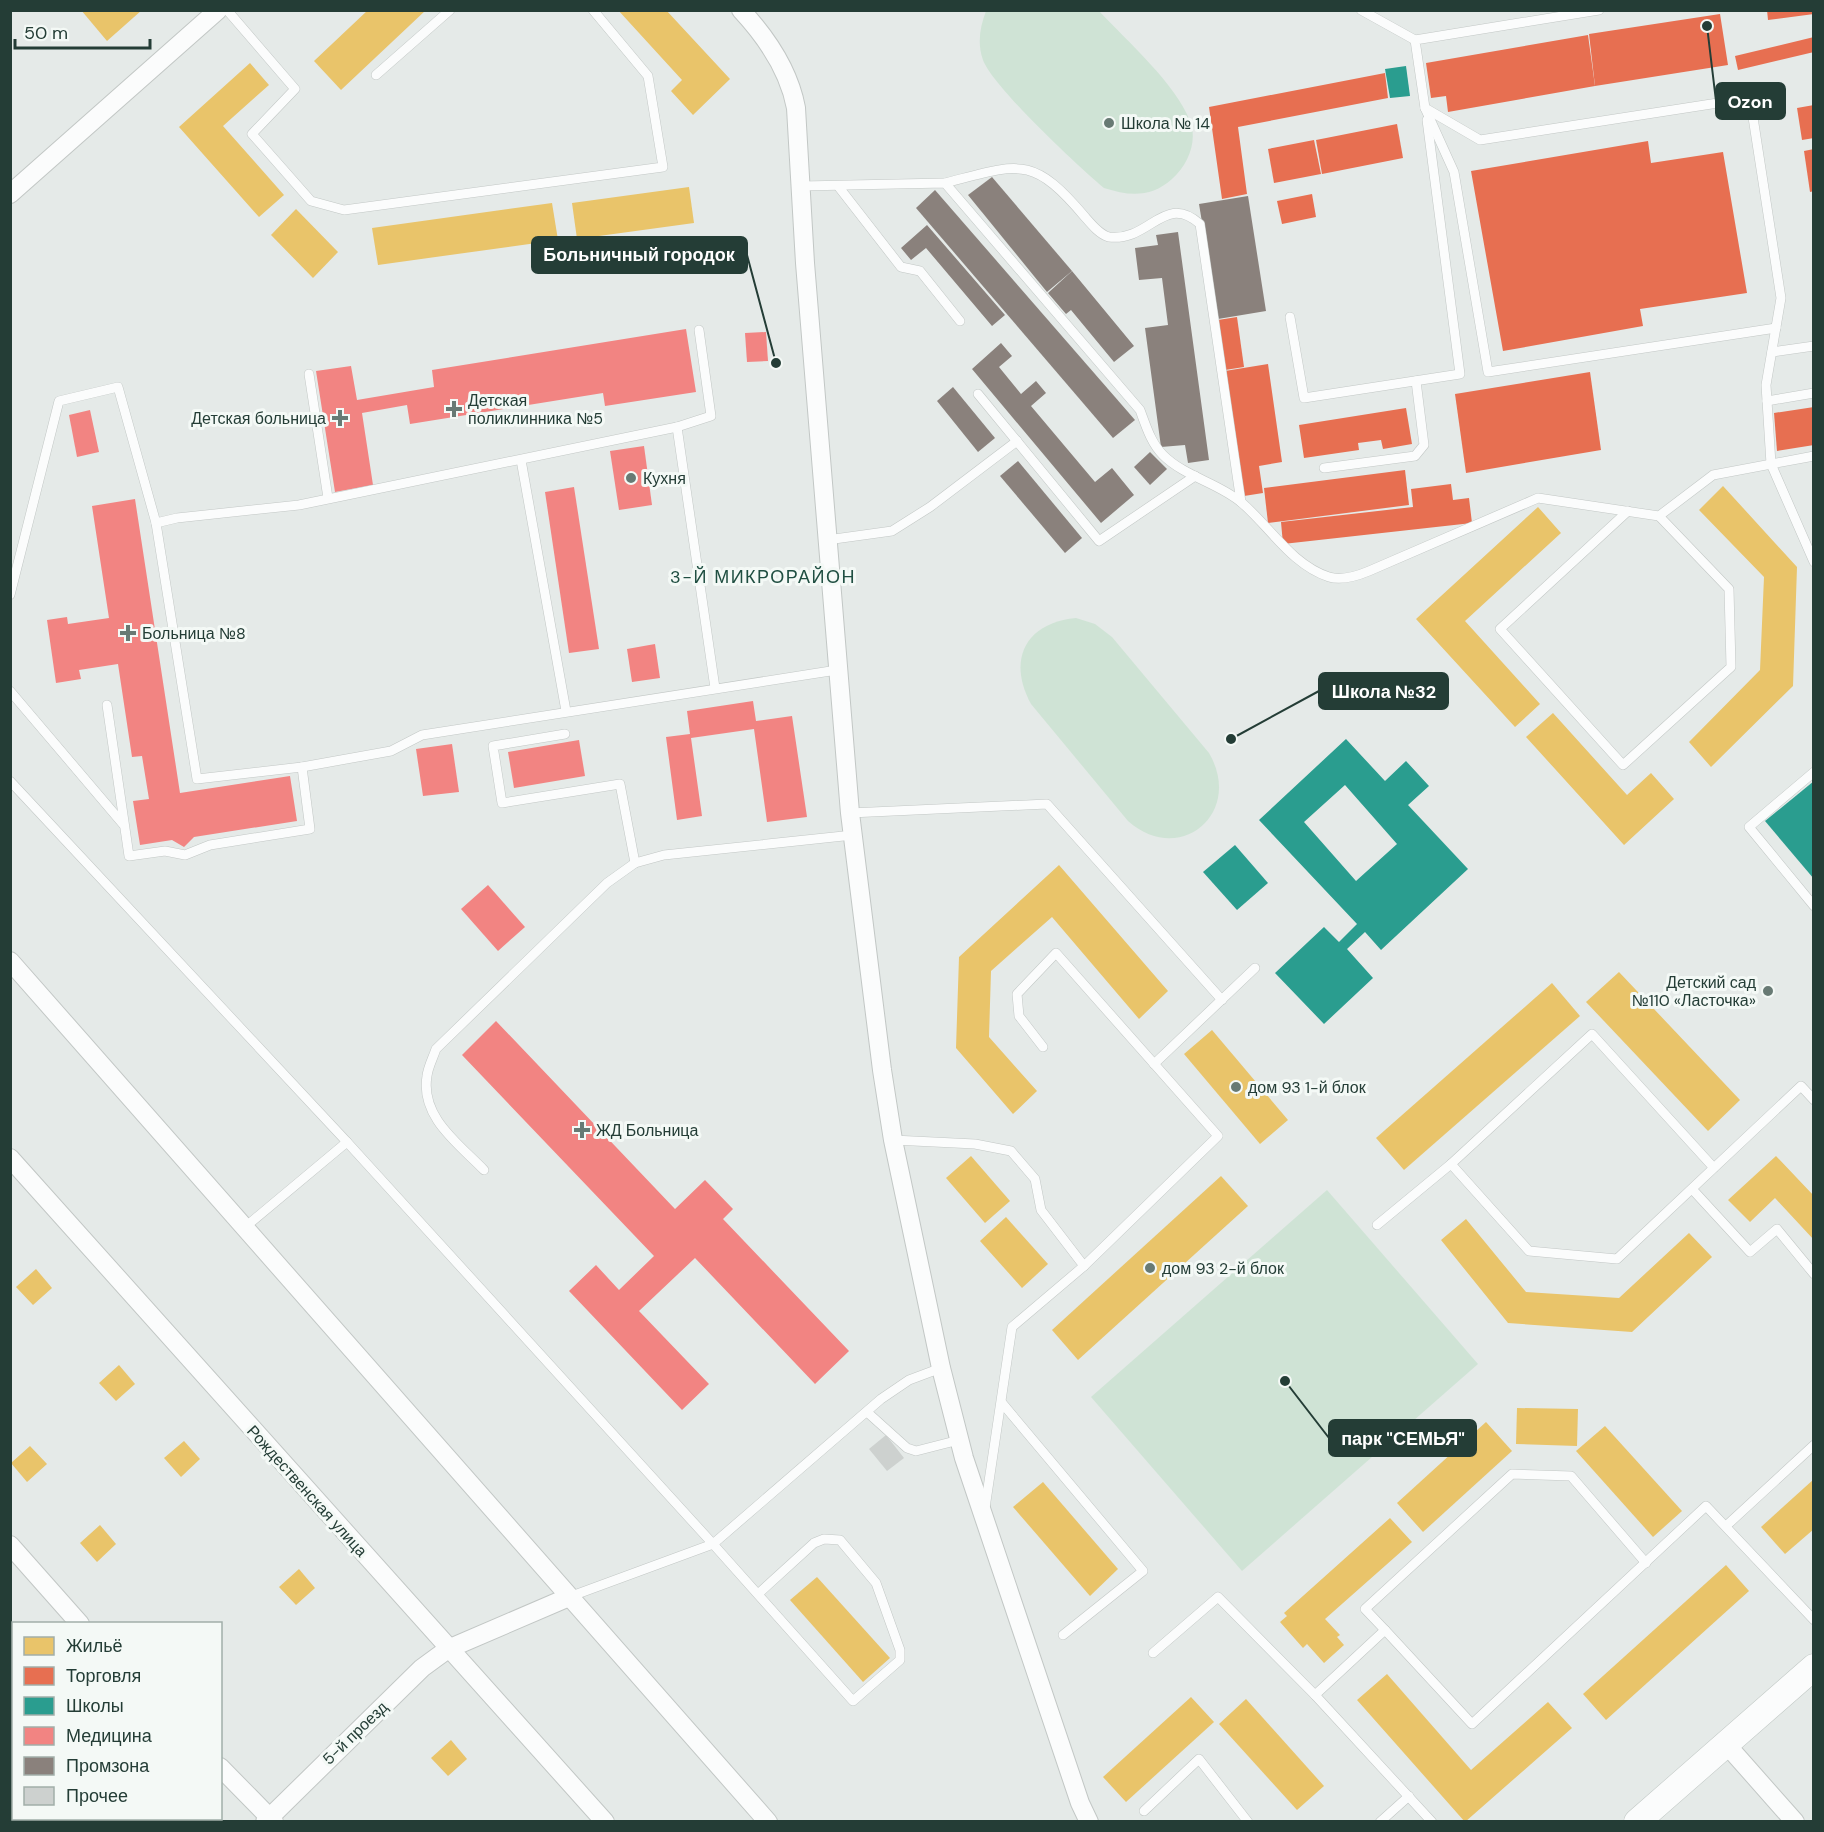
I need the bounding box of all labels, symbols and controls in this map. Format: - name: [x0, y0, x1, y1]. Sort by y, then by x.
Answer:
- scale bar: [15, 12, 150, 50]
- text: 50 m: [24, 21, 68, 45]
- callout: Ozon: [1716, 83, 1785, 119]
- text: Ozon: [1727, 90, 1773, 114]
- place label: Школа № 14: [1121, 113, 1210, 134]
- marker: Школа № 14: [1102, 116, 1116, 130]
- callout: Больничный городок: [532, 237, 747, 273]
- text: Больничный городок: [543, 243, 736, 267]
- place label: Детская поликлинника №5: [468, 390, 603, 429]
- marker: Детская поликлинника №5: [445, 400, 463, 418]
- place label: Детская больница: [191, 408, 326, 429]
- marker: Детская больница: [331, 409, 349, 427]
- place label: Кухня: [643, 468, 686, 489]
- marker: Кухня: [624, 471, 638, 485]
- district label: 3-Й МИКРОРАЙОН: [670, 565, 856, 589]
- place label: Больница №8: [142, 623, 246, 644]
- marker: Больница №8: [119, 624, 137, 642]
- callout: Школа №32: [1319, 673, 1448, 709]
- text: Школа №32: [1332, 680, 1436, 704]
- place label: Детский сад №110 «Ласточка»: [1632, 972, 1757, 1011]
- marker: Детский сад №110 «Ласточка»: [1761, 984, 1775, 998]
- place label: дом 93 1-й блок: [1248, 1077, 1367, 1098]
- marker: дом 93 1-й блок: [1229, 1080, 1243, 1094]
- place label: ЖД Больница: [596, 1120, 699, 1141]
- marker: ЖД Больница: [573, 1121, 591, 1139]
- place label: дом 93 2-й блок: [1162, 1258, 1285, 1279]
- marker: дом 93 2-й блок: [1143, 1261, 1157, 1275]
- callout: парк "СЕМЬЯ": [1329, 1420, 1476, 1456]
- street label: Рождественская улица: [242, 1421, 372, 1561]
- text: парк "СЕМЬЯ": [1341, 1427, 1465, 1451]
- legend: [12, 1622, 222, 1820]
- text: Жильё: [66, 1634, 123, 1658]
- text: Торговля: [66, 1664, 141, 1688]
- text: Школы: [66, 1694, 124, 1718]
- street label: 5-й проезд: [318, 1696, 393, 1769]
- text: Медицина: [66, 1724, 153, 1748]
- text: Промзона: [66, 1754, 150, 1778]
- text: Прочее: [66, 1784, 128, 1808]

